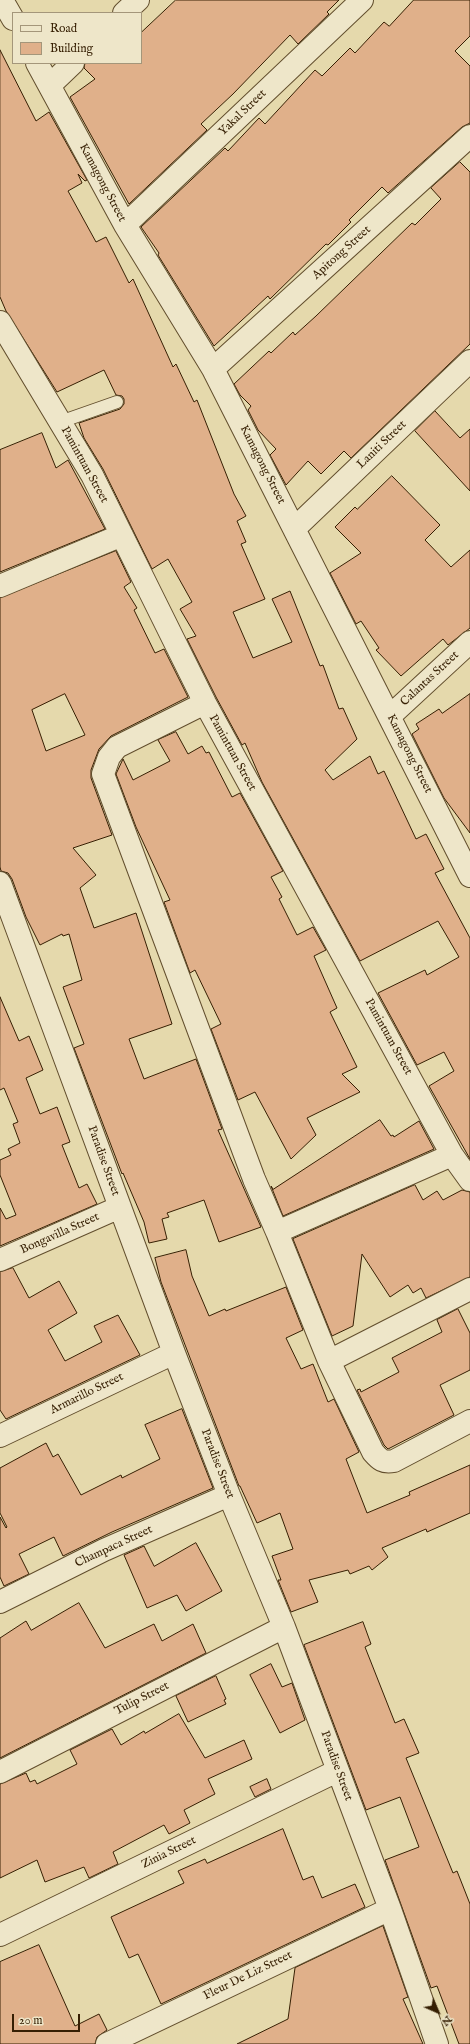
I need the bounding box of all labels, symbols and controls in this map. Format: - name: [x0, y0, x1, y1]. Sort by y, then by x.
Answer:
- legend: [12, 12, 142, 64]
- text: Road: [50, 21, 77, 36]
- text: Building: [50, 41, 93, 56]
- street label: Yakal Street: [216, 87, 270, 139]
- street label: Kamagong Street: [75, 141, 129, 225]
- street label: Apitong Street: [310, 223, 374, 283]
- street label: Laniti Street: [354, 418, 410, 472]
- street label: Kamagong Street: [236, 423, 288, 507]
- street label: Pamintuan Street: [57, 424, 111, 506]
- street label: Calantas Street: [398, 648, 462, 710]
- street label: Pamintuan Street: [205, 712, 259, 794]
- street label: Kamagong Street: [383, 712, 435, 796]
- street label: Pamintuan Street: [361, 996, 415, 1078]
- street label: Paradise Street: [84, 1124, 122, 1198]
- street label: Bongavilla Street: [18, 1210, 102, 1258]
- street label: Armarillo Street: [48, 1370, 126, 1418]
- street label: Paradise Street: [197, 1427, 237, 1501]
- street label: Champaca Street: [73, 1523, 155, 1571]
- street label: Tulip Street: [112, 1679, 172, 1719]
- street label: Paradise Street: [317, 1729, 355, 1803]
- street label: Zinia Street: [139, 1834, 199, 1872]
- street label: Fleur De Liz Street: [201, 1948, 295, 2004]
- north arrow: [418, 1992, 458, 2032]
- scale bar: [14, 2006, 82, 2032]
- text: N: [438, 2012, 455, 2029]
- text: 20 m: [19, 2013, 42, 2028]

